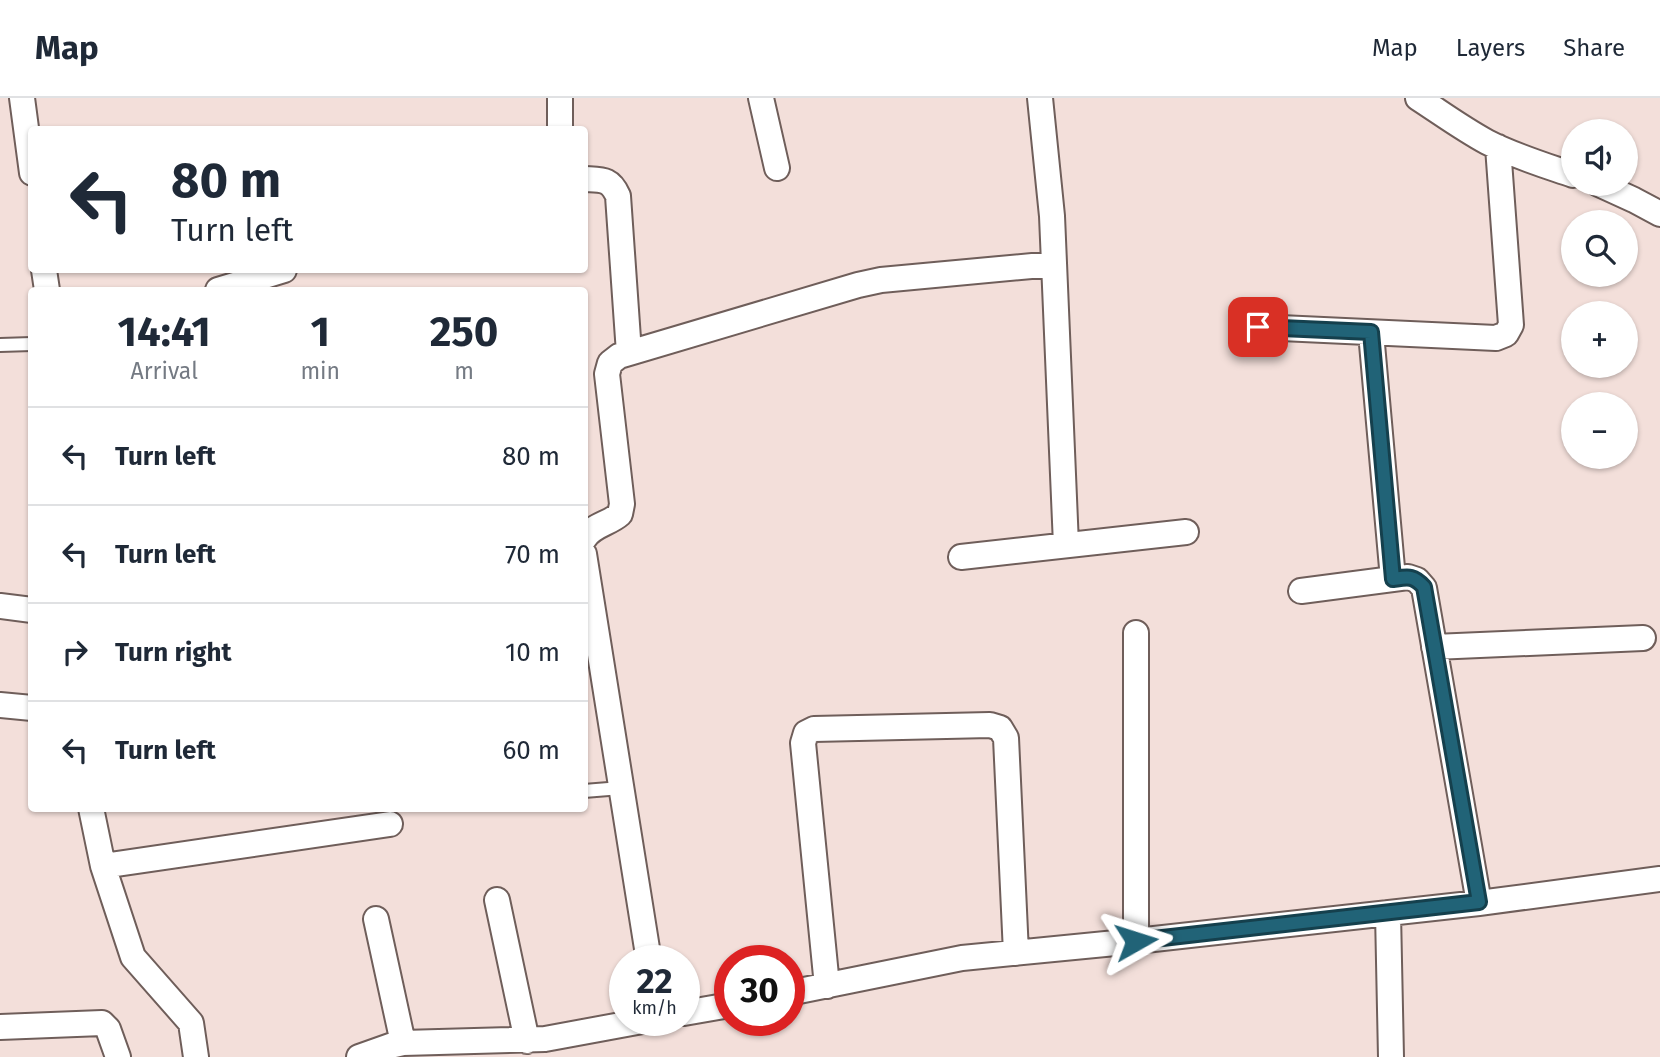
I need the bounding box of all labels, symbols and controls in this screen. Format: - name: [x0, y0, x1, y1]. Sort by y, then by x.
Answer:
- text: Map: [35, 28, 99, 68]
- text: Map: [1372, 34, 1418, 62]
- text: Layers: [1456, 34, 1525, 62]
- text: Share: [1563, 34, 1625, 62]
- map controls: [1561, 119, 1638, 469]
- button: sound: [1561, 119, 1638, 196]
- text: 80 m: [171, 151, 281, 210]
- icon: left: [56, 154, 147, 245]
- button: search: [1561, 210, 1638, 287]
- text: Turn left: [171, 211, 293, 249]
- pin: [1228, 297, 1288, 357]
- button: +: [1561, 301, 1638, 378]
- text: 14:41: [118, 307, 211, 357]
- text: 1: [310, 307, 330, 357]
- text: 250: [430, 307, 498, 357]
- icon: arrive: [1239, 308, 1277, 346]
- text: Arrival: [131, 357, 198, 385]
- text: min: [300, 357, 340, 385]
- text: m: [454, 357, 474, 385]
- button: −: [1561, 392, 1638, 469]
- icon: left: [56, 437, 94, 475]
- text: Turn left: [115, 441, 216, 472]
- text: 80 m: [502, 441, 560, 472]
- icon: left: [56, 535, 94, 573]
- text: Turn left: [115, 539, 216, 570]
- text: 70 m: [505, 539, 560, 570]
- icon: right: [56, 633, 94, 671]
- text: Turn right: [115, 637, 232, 668]
- text: 10 m: [505, 637, 560, 668]
- icon: left: [56, 731, 94, 769]
- text: Turn left: [115, 735, 216, 766]
- text: 60 m: [502, 735, 560, 766]
- position arrow: [1099, 904, 1173, 978]
- speed limit sign: 30: [714, 945, 805, 1036]
- text: 22: [636, 960, 673, 1002]
- text: km/h: [632, 997, 677, 1019]

